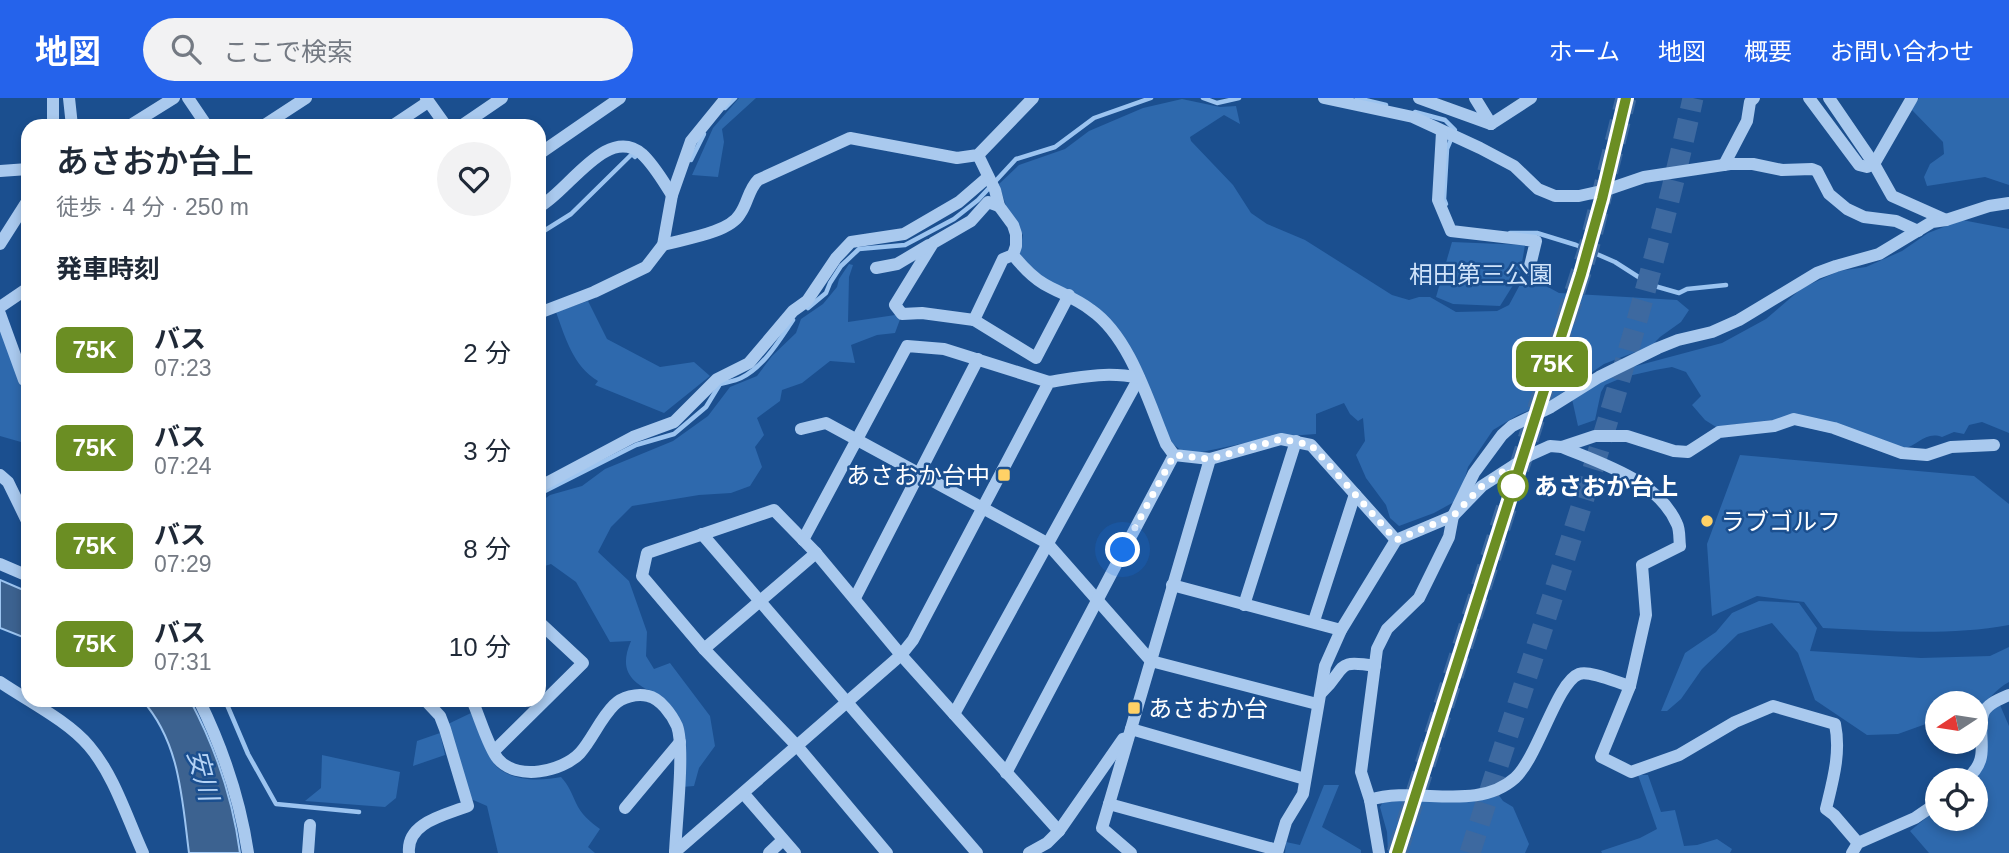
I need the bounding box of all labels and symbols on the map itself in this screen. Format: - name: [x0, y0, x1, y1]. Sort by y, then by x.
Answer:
- park label: 相田第三公園: [1409, 261, 1553, 288]
- line badge: 75K: [1512, 341, 1592, 387]
- place label: あさおか台中: [846, 462, 990, 489]
- marker: あさおか台中: [996, 467, 1012, 483]
- marker: あさおか台上: [1498, 471, 1528, 501]
- place label: あさおか台上: [1534, 473, 1678, 500]
- place label: ラブゴルフ: [1721, 508, 1841, 535]
- marker: ラブゴルフ: [1699, 513, 1715, 529]
- your location: [1105, 532, 1140, 567]
- north arrow: [1925, 691, 1988, 754]
- place label: あさおか台: [1148, 695, 1268, 722]
- marker: あさおか台: [1126, 700, 1142, 716]
- water label: 安川: [182, 746, 225, 807]

